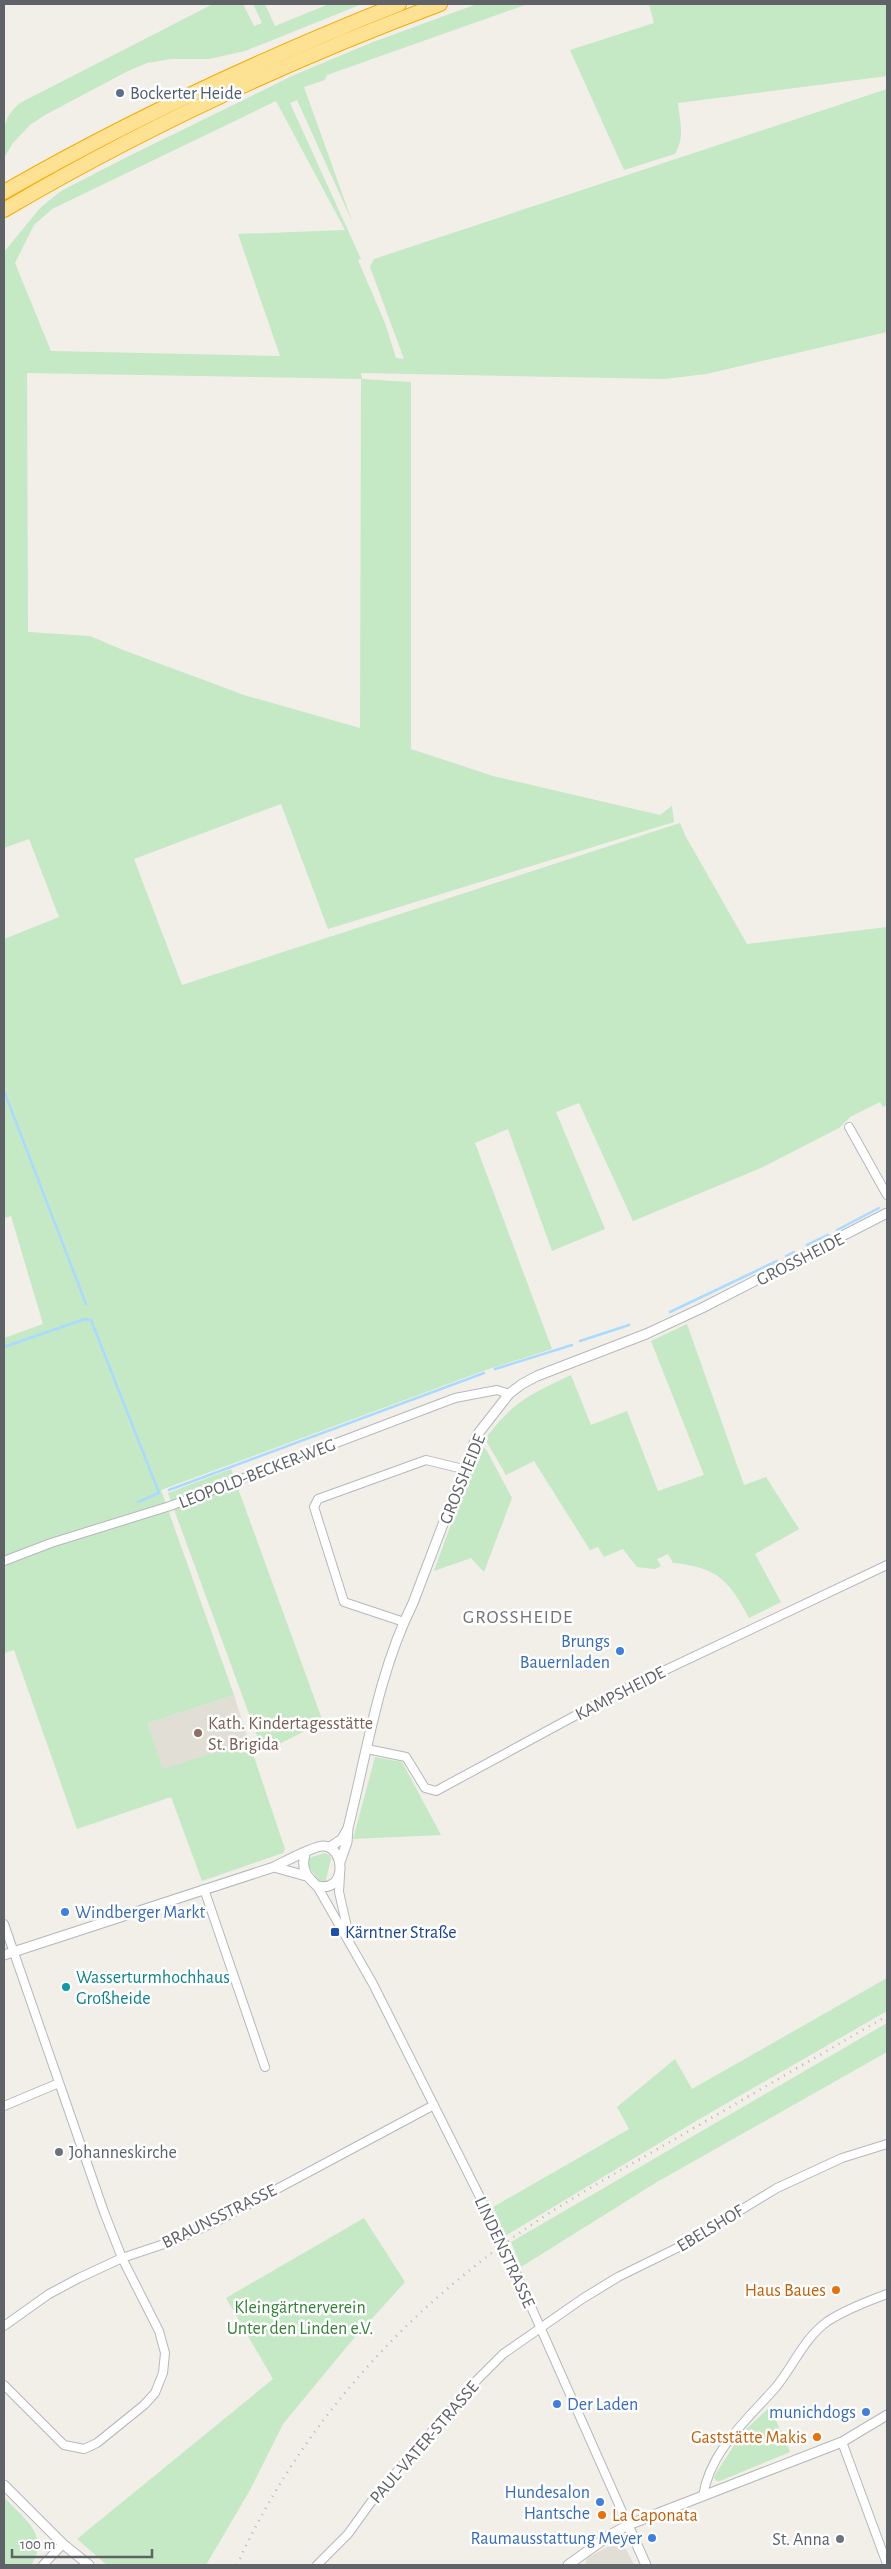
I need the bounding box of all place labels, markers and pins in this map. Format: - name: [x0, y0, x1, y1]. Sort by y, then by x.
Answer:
- place label: Bockerter Heide: [130, 85, 242, 103]
- marker: Bockerter Heide: [114, 87, 126, 99]
- place label: Brungs Bauernladen: [520, 1633, 610, 1672]
- marker: Brungs Bauernladen: [614, 1645, 626, 1657]
- place label: Kath. Kindertagesstätte St. Brigida: [208, 1715, 373, 1754]
- marker: Kath. Kindertagesstätte St. Brigida: [192, 1727, 204, 1739]
- place label: Windberger Markt: [75, 1904, 205, 1922]
- marker: Windberger Markt: [59, 1906, 71, 1918]
- place label: Kärntner Straße: [345, 1924, 456, 1942]
- marker: Kärntner Straße: [329, 1926, 341, 1938]
- place label: Wasserturmhochhaus Großheide: [76, 1969, 230, 2008]
- marker: Wasserturmhochhaus Großheide: [60, 1981, 72, 1993]
- place label: Johanneskirche: [69, 2144, 177, 2162]
- marker: Johanneskirche: [53, 2146, 65, 2158]
- place label: Haus Baues: [745, 2282, 826, 2300]
- marker: Haus Baues: [830, 2284, 842, 2296]
- place label: Der Laden: [567, 2396, 638, 2414]
- marker: Der Laden: [551, 2398, 563, 2410]
- place label: munichdogs: [769, 2404, 856, 2422]
- marker: munichdogs: [860, 2406, 872, 2418]
- place label: Gaststätte Makis: [691, 2429, 807, 2447]
- marker: Gaststätte Makis: [811, 2431, 823, 2443]
- place label: Hundesalon Hantsche: [505, 2484, 590, 2523]
- marker: Hundesalon Hantsche: [594, 2496, 606, 2508]
- place label: La Caponata: [612, 2507, 698, 2525]
- marker: La Caponata: [596, 2509, 608, 2521]
- place label: Raumausstattung Meyer: [471, 2530, 642, 2548]
- place label: St. Anna: [772, 2531, 830, 2549]
- marker: Raumausstattung Meyer: [646, 2532, 658, 2544]
- marker: St. Anna: [834, 2533, 846, 2545]

